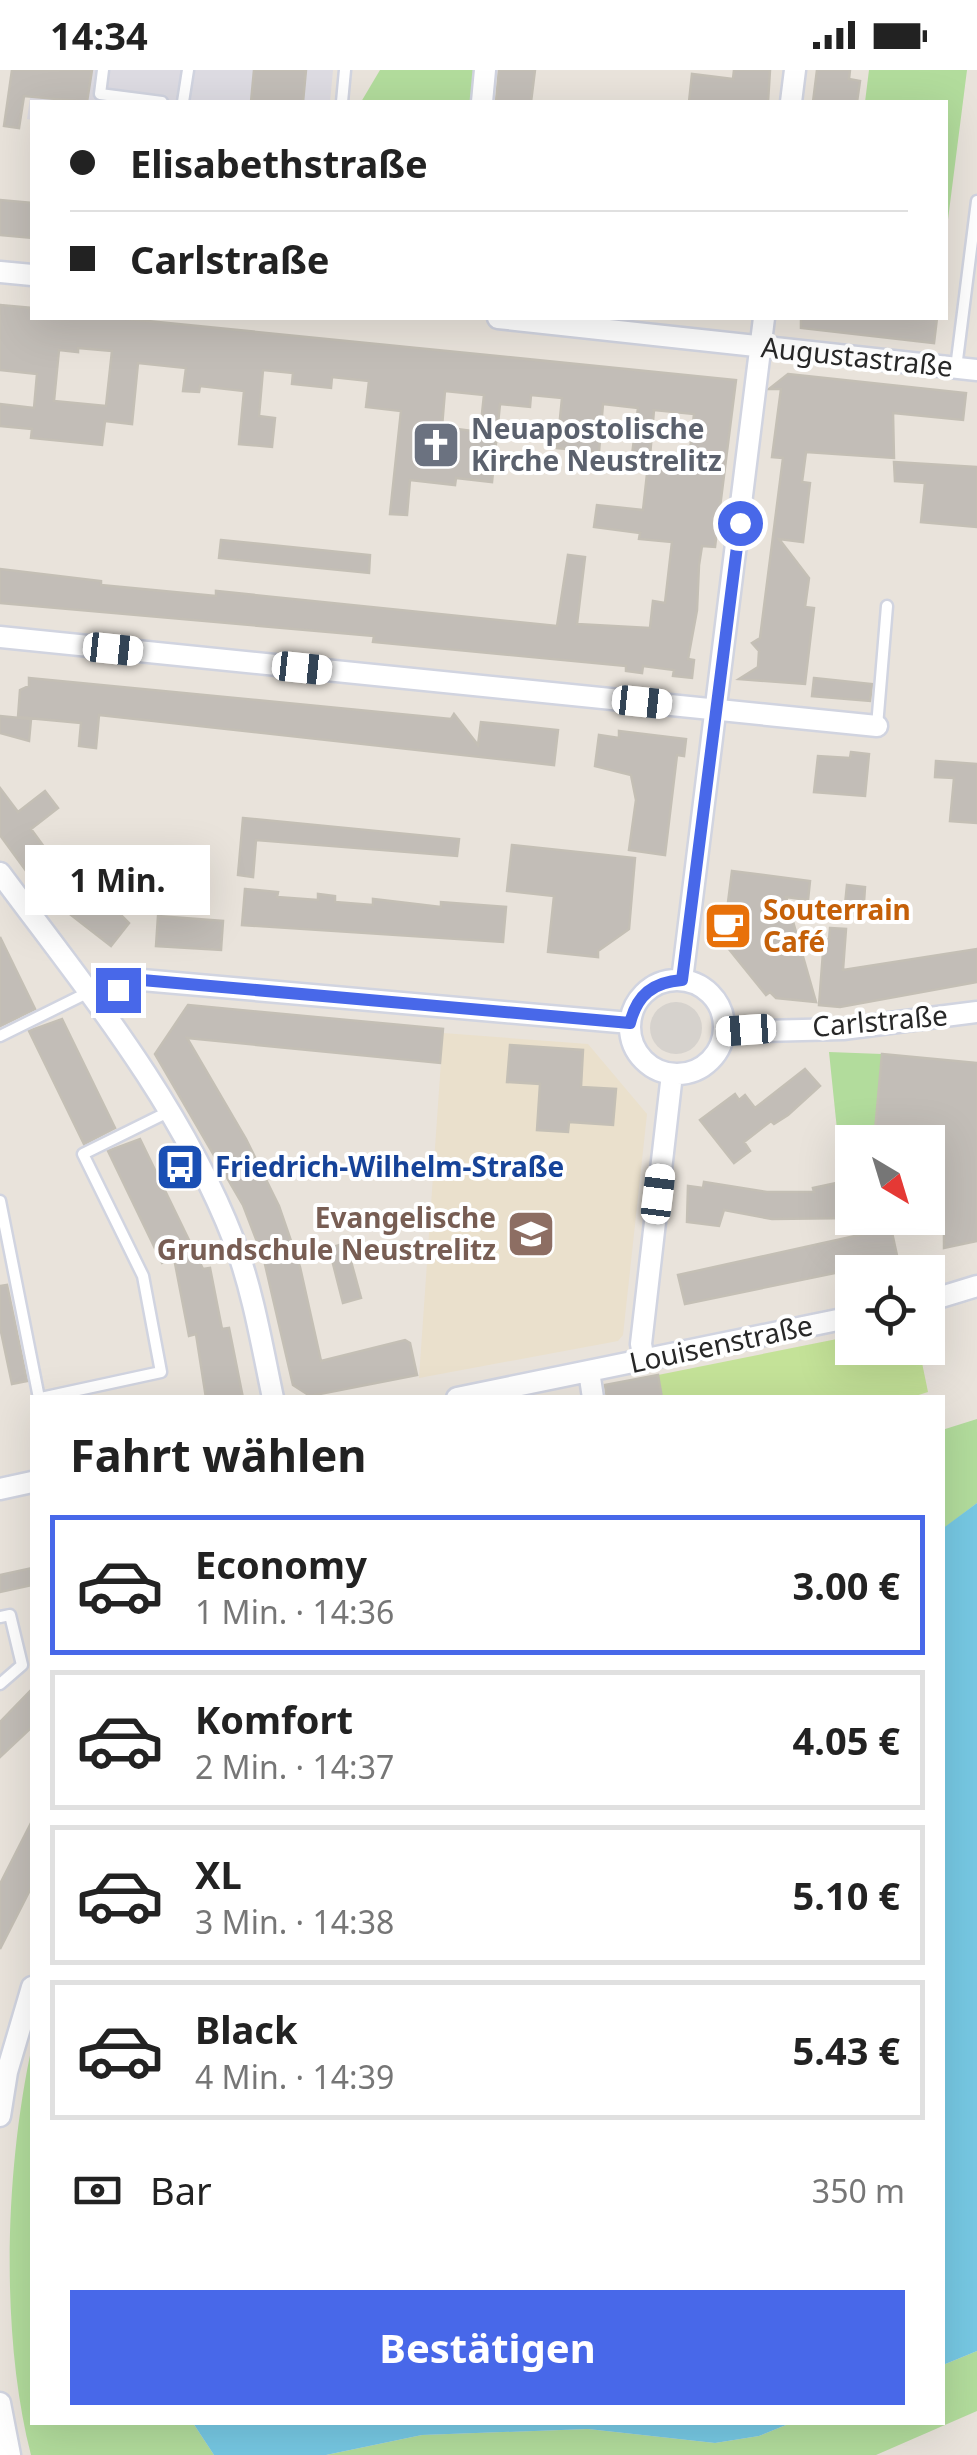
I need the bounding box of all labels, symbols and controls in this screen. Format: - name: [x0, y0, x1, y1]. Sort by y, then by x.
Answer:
- text: 14:34: [50, 9, 148, 61]
- text: Elisabethstraße: [130, 137, 428, 189]
- text: Carlstraße: [130, 233, 329, 285]
- street label: Augustastraße: [759, 327, 955, 385]
- place label: Neuapostolische Kirche Neustrelitz: [471, 409, 722, 479]
- church icon: Neuapostolische Kirche Neustrelitz: [410, 419, 462, 471]
- route start: [718, 501, 763, 546]
- car: [82, 631, 144, 667]
- car: [271, 650, 333, 686]
- car: [611, 684, 673, 720]
- callout: 1 Min.: [26, 845, 210, 915]
- text: 1 Min.: [69, 858, 166, 901]
- place label: Souterrain Café: [763, 890, 911, 960]
- cafe icon: Souterrain Café: [702, 900, 754, 952]
- route end: [96, 968, 141, 1013]
- street label: Carlstraße: [811, 995, 949, 1045]
- car: [715, 1013, 777, 1047]
- north arrow: [835, 1125, 945, 1235]
- map controls: [835, 1125, 945, 1365]
- bus stop icon: Friedrich-Wilhelm-Straße: [154, 1141, 206, 1193]
- place label: Friedrich-Wilhelm-Straße: [215, 1147, 564, 1185]
- car: [639, 1162, 677, 1226]
- place label: Evangelische Grundschule Neustrelitz: [157, 1198, 496, 1268]
- school or university icon: Evangelische Grundschule Neustrelitz: [505, 1208, 557, 1260]
- button: locate: [835, 1255, 945, 1365]
- street label: Louisenstraße: [626, 1305, 816, 1381]
- text: Fahrt wählen: [70, 1424, 367, 1485]
- text: Economy: [195, 1538, 367, 1590]
- icon: car: [75, 1540, 165, 1630]
- text: 3.00 €: [792, 1559, 900, 1611]
- text: 1 Min. · 14:36: [195, 1590, 394, 1633]
- text: Komfort: [195, 1693, 353, 1745]
- icon: car: [75, 1695, 165, 1785]
- text: 4.05 €: [792, 1714, 900, 1766]
- text: 2 Min. · 14:37: [195, 1745, 394, 1788]
- text: XL: [195, 1848, 242, 1900]
- icon: car: [75, 1850, 165, 1940]
- text: 5.10 €: [792, 1869, 900, 1921]
- text: 3 Min. · 14:38: [195, 1900, 394, 1943]
- text: Black: [195, 2003, 298, 2055]
- icon: car: [75, 2005, 165, 2095]
- text: 5.43 €: [792, 2024, 900, 2076]
- text: 4 Min. · 14:39: [195, 2055, 394, 2098]
- icon: cash: [70, 2163, 125, 2218]
- text: Bar: [150, 2164, 212, 2216]
- text: 350 m: [812, 2169, 905, 2212]
- button: Bestätigen: [70, 2290, 905, 2405]

